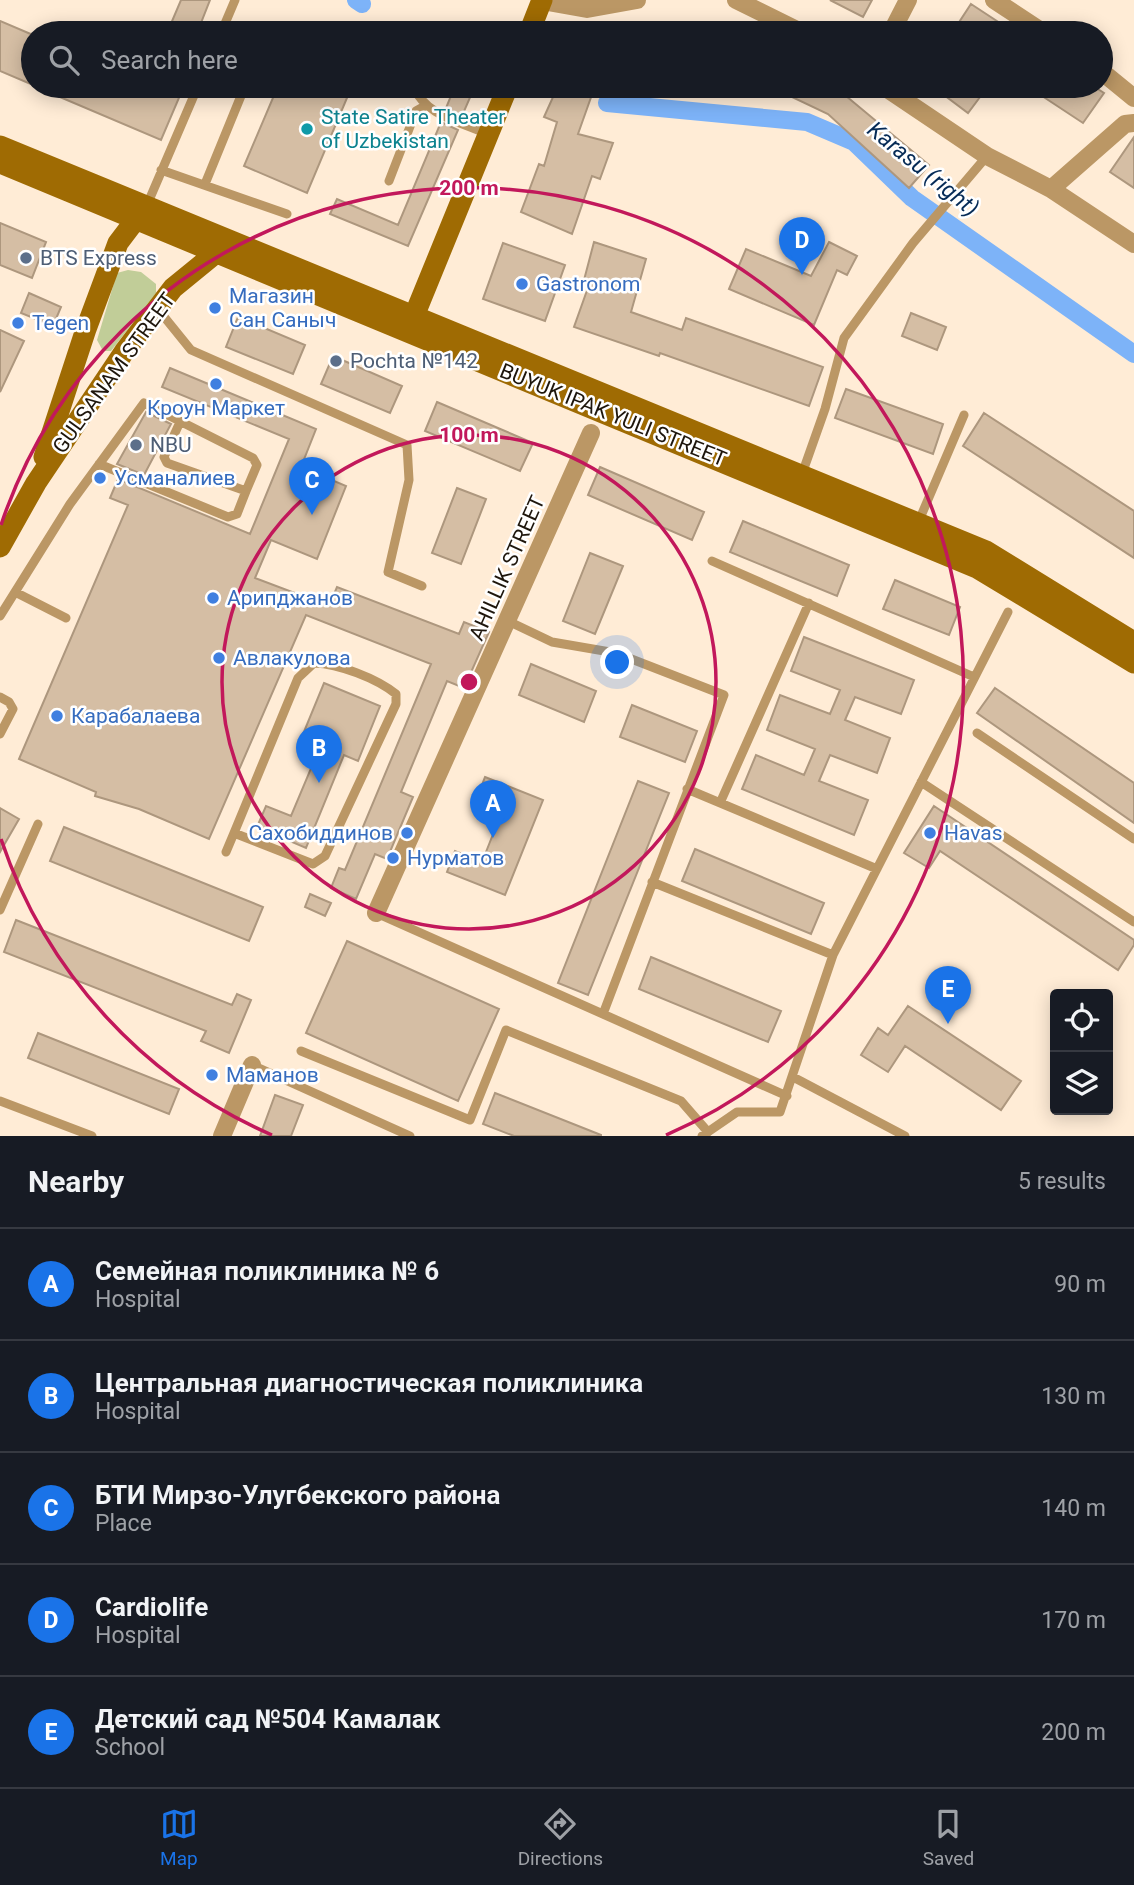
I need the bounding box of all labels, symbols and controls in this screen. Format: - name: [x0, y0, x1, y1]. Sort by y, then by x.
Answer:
- search box: [21, 21, 1113, 98]
- icon: search: [45, 41, 83, 79]
- text: Search here: [101, 45, 238, 75]
- place label: State Satire Theater of Uzbekistan: [321, 105, 505, 153]
- water label: Karasu (right): [862, 116, 984, 222]
- marker: State Satire Theater of Uzbekistan: [299, 121, 315, 137]
- text: 200 m: [439, 176, 499, 200]
- pin: D: [779, 217, 825, 275]
- place label: BTS Express: [40, 246, 157, 270]
- marker: BTS Express: [18, 250, 34, 266]
- place label: Gastronom: [536, 272, 640, 296]
- marker: Gastronom: [514, 276, 530, 292]
- place label: Магазин Сан Саныч: [229, 284, 336, 332]
- street label: GULSANAM STREET: [48, 288, 181, 458]
- marker: Магазин Сан Саныч: [207, 300, 223, 316]
- place label: Tegen: [32, 311, 89, 335]
- marker: Tegen: [10, 315, 26, 331]
- place label: Pochta №142: [350, 349, 478, 373]
- marker: Pochta №142: [328, 353, 344, 369]
- street label: BUYUK IPAK YULI STREET: [496, 359, 730, 472]
- marker: Кроун Маркет: [208, 376, 224, 392]
- place label: Кроун Маркет: [147, 396, 285, 420]
- text: 100 m: [439, 423, 499, 447]
- place label: NBU: [150, 433, 192, 457]
- marker: NBU: [128, 437, 144, 453]
- pin: C: [289, 457, 335, 515]
- place label: Усманалиев: [114, 466, 235, 490]
- marker: Усманалиев: [92, 470, 108, 486]
- street label: AHILLIK STREET: [464, 492, 550, 644]
- place label: Арипджанов: [227, 586, 353, 610]
- marker: Арипджанов: [205, 590, 221, 606]
- your location: [600, 645, 634, 679]
- place label: Авлакулова: [233, 646, 351, 670]
- marker: Авлакулова: [211, 650, 227, 666]
- centre of rings: [457, 670, 481, 694]
- place label: Карабалаева: [71, 704, 200, 728]
- marker: Карабалаева: [49, 708, 65, 724]
- pin: B: [296, 725, 342, 783]
- pin: A: [470, 780, 516, 838]
- place label: Сахобиддинов: [248, 821, 393, 845]
- place label: Havas: [944, 821, 1003, 845]
- marker: Сахобиддинов: [399, 825, 415, 841]
- marker: Havas: [922, 825, 938, 841]
- place label: Нурматов: [407, 846, 504, 870]
- marker: Нурматов: [385, 850, 401, 866]
- pin: E: [925, 966, 971, 1024]
- map controls: [1050, 989, 1113, 1115]
- button: locate: [1050, 989, 1113, 1052]
- button: layers: [1050, 1052, 1113, 1115]
- place label: Маманов: [226, 1063, 319, 1087]
- marker: Маманов: [204, 1067, 220, 1083]
- text: Nearby: [28, 1164, 124, 1199]
- text: 5 results: [1018, 1168, 1106, 1195]
- text: Семейная поликлиника № 6: [95, 1256, 439, 1286]
- text: A: [43, 1271, 59, 1298]
- text: 90 m: [1054, 1271, 1106, 1298]
- text: Hospital: [95, 1286, 181, 1313]
- text: Центральная диагностическая поликлиника: [95, 1368, 643, 1398]
- text: B: [44, 1383, 58, 1410]
- text: 130 m: [1041, 1383, 1106, 1410]
- text: Hospital: [95, 1398, 181, 1425]
- text: БТИ Мирзо-Улугбекского района: [95, 1480, 500, 1510]
- text: C: [43, 1495, 59, 1522]
- text: 140 m: [1041, 1495, 1106, 1522]
- text: Place: [95, 1510, 152, 1537]
- text: Cardiolife: [95, 1592, 208, 1622]
- text: D: [44, 1607, 58, 1634]
- text: 170 m: [1041, 1607, 1106, 1634]
- text: Hospital: [95, 1622, 181, 1649]
- text: Детский сад №504 Камалак: [95, 1704, 440, 1734]
- text: E: [45, 1719, 57, 1746]
- text: 200 m: [1041, 1719, 1106, 1746]
- text: School: [95, 1734, 165, 1761]
- tab: Map: [160, 1805, 198, 1870]
- tab: Directions: [518, 1805, 603, 1870]
- tab: Saved: [923, 1805, 974, 1870]

